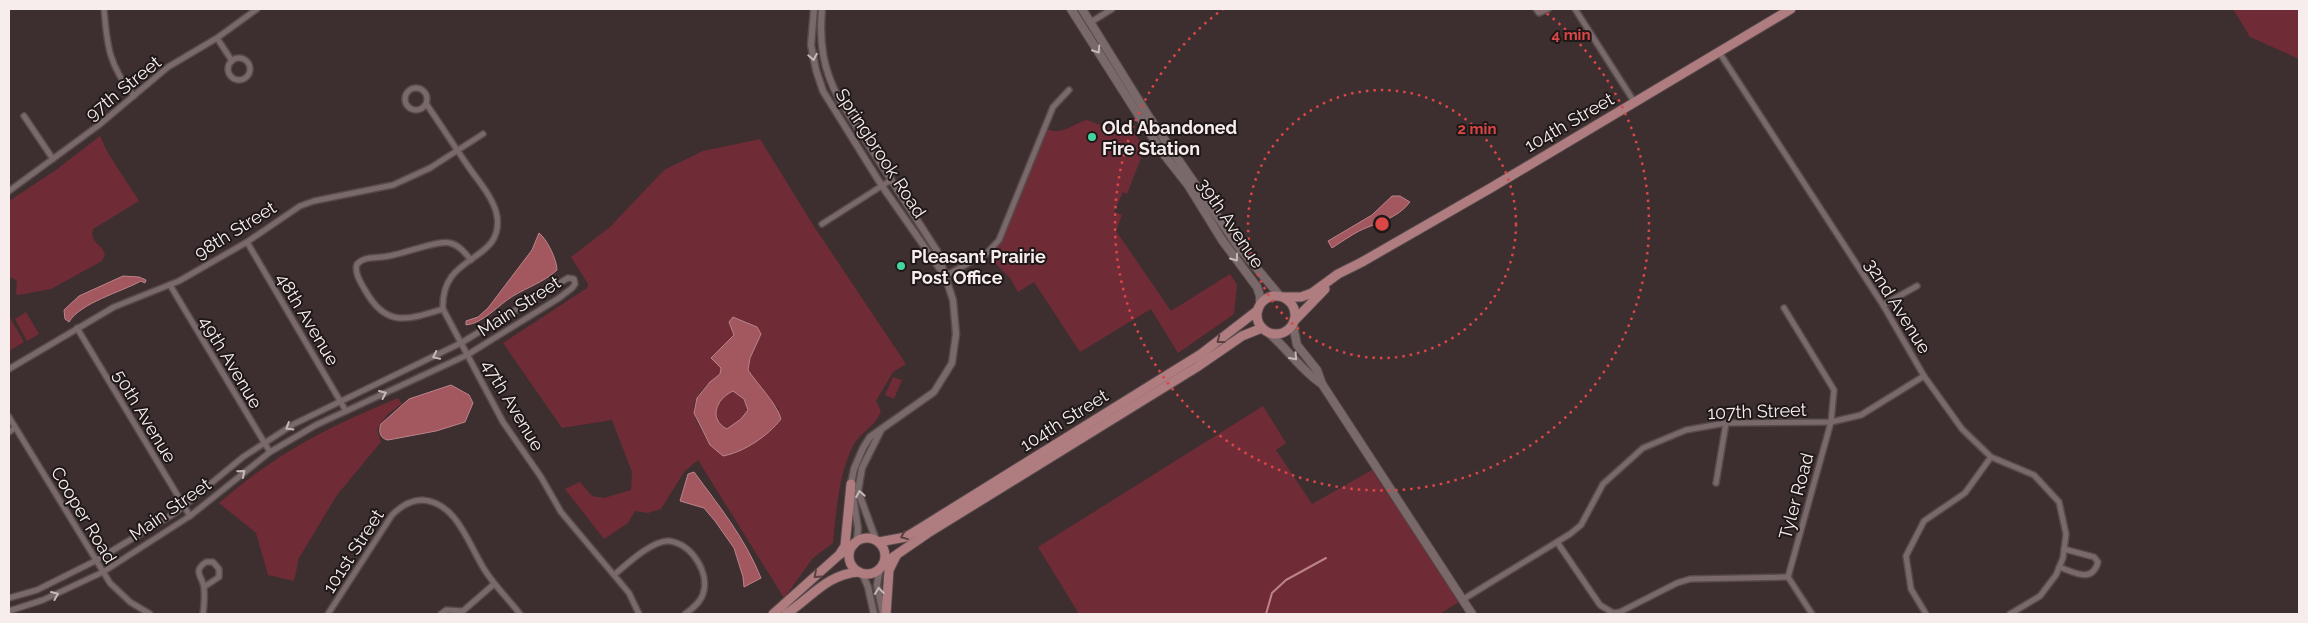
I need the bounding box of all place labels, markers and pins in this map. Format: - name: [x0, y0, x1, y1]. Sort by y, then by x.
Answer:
- place label: Old Abandoned Fire Station: [1102, 117, 1237, 159]
- marker: Old Abandoned Fire Station: [1086, 131, 1098, 143]
- centre of rings: [1373, 215, 1391, 233]
- place label: Pleasant Prairie Post Office: [911, 246, 1046, 288]
- marker: Pleasant Prairie Post Office: [895, 260, 907, 272]

